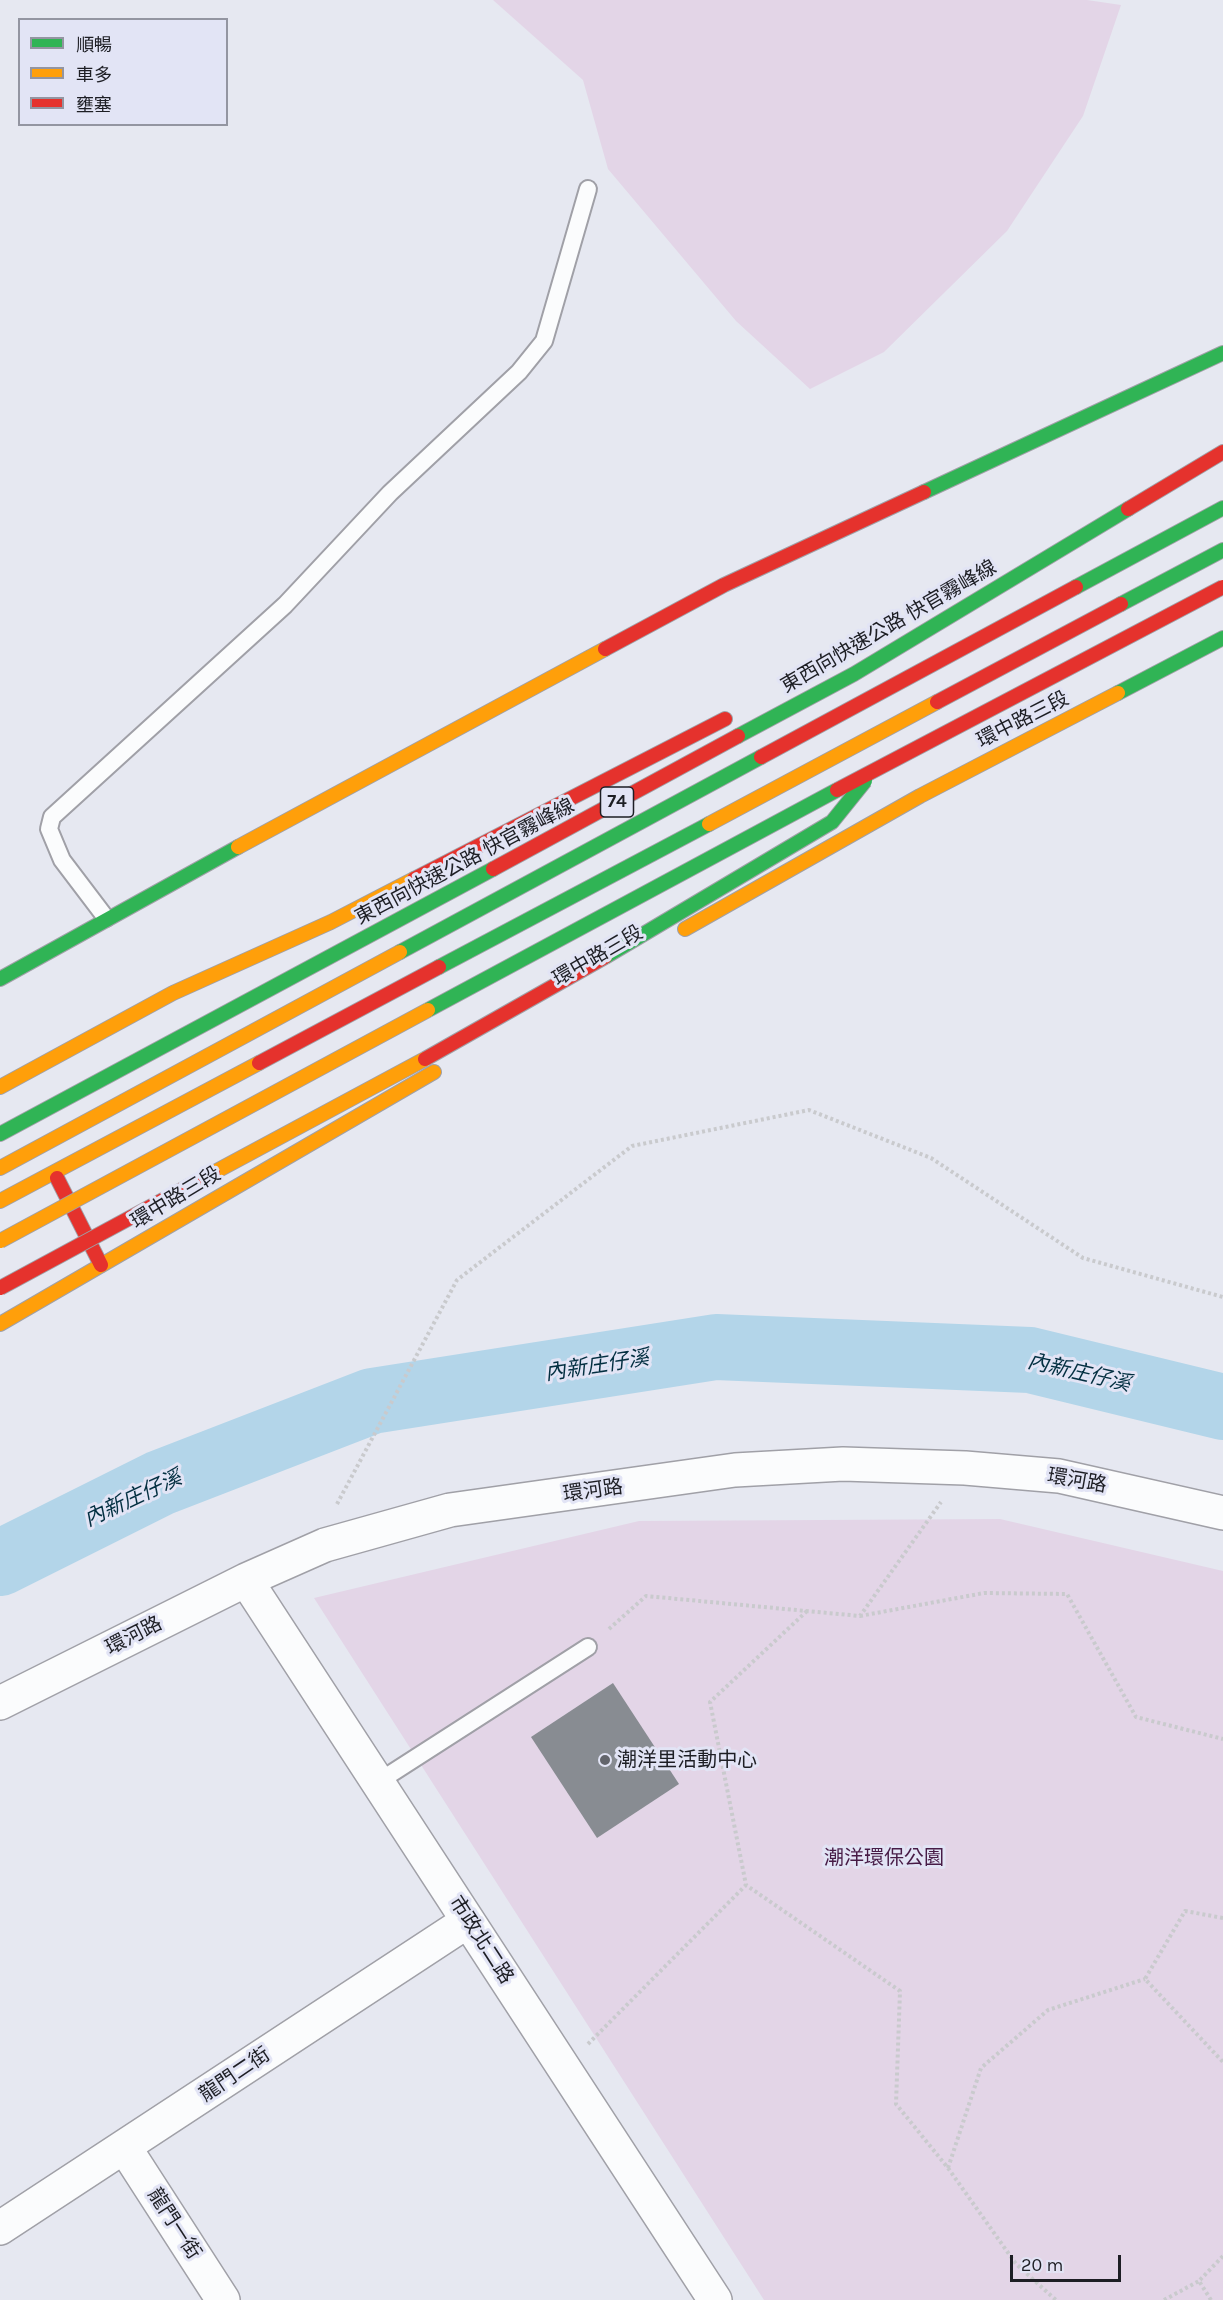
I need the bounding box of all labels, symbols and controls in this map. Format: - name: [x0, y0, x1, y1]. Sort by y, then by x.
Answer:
- legend: [18, 18, 228, 126]
- text: 順暢: [76, 34, 112, 56]
- text: 車多: [76, 64, 112, 86]
- text: 壅塞: [76, 94, 112, 116]
- street label: 東西向快速公路 快官霧峰線: [777, 555, 1001, 699]
- street label: 環中路三段: [973, 687, 1073, 753]
- road number: 74: [600, 787, 634, 817]
- street label: 東西向快速公路 快官霧峰線: [351, 794, 579, 930]
- street label: 環中路三段: [549, 921, 647, 991]
- street label: 環中路三段: [127, 1162, 225, 1234]
- water label: 內新庄仔溪: [543, 1345, 651, 1387]
- water label: 內新庄仔溪: [1025, 1349, 1133, 1397]
- street label: 環河路: [1045, 1464, 1109, 1498]
- water label: 內新庄仔溪: [80, 1465, 186, 1533]
- street label: 環河路: [562, 1475, 624, 1507]
- street label: 環河路: [102, 1612, 166, 1660]
- place label: 潮洋里活動中心: [617, 1748, 757, 1772]
- marker: 潮洋里活動中心: [598, 1753, 612, 1767]
- park label: 潮洋環保公園: [824, 1846, 944, 1870]
- street label: 市政北二路: [444, 1892, 518, 1988]
- street label: 龍門二街: [195, 2043, 275, 2107]
- street label: 龍門一街: [142, 2184, 206, 2264]
- scale bar: [1013, 2243, 1124, 2281]
- text: 20 m: [1021, 2254, 1063, 2276]

